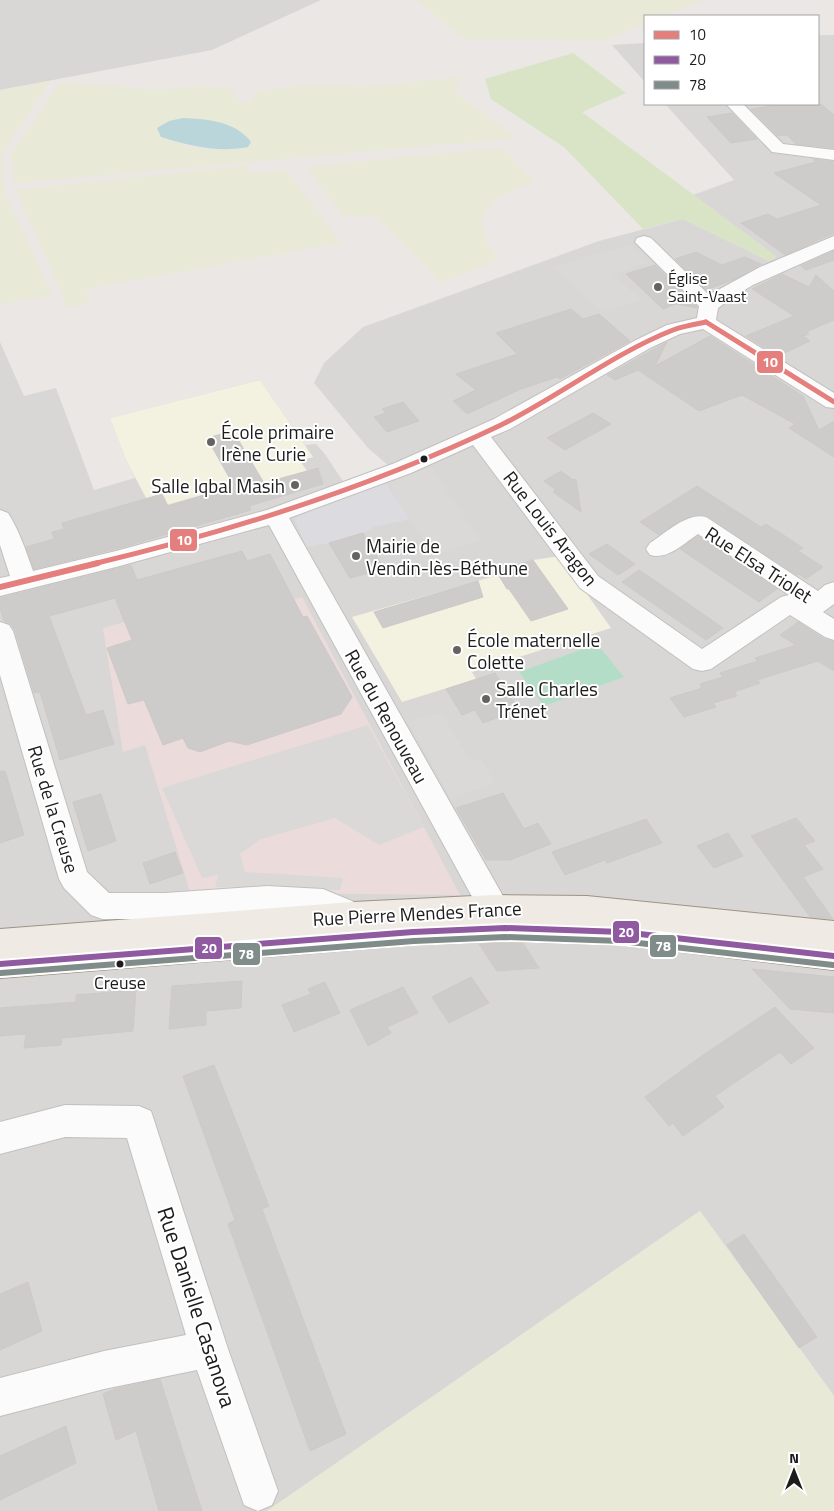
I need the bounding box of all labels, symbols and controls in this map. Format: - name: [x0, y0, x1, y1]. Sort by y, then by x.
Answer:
- legend: [644, 15, 819, 105]
- text: 10: [689, 23, 706, 46]
- text: 20: [689, 48, 706, 71]
- text: 78: [689, 73, 706, 96]
- place label: Église Saint-Vaast: [668, 266, 747, 308]
- marker: Église Saint-Vaast: [652, 281, 664, 293]
- line badge: 10: [756, 350, 784, 374]
- text: 10: [762, 351, 778, 372]
- place label: École primaire Irène Curie: [221, 417, 334, 468]
- marker: École primaire Irène Curie: [205, 436, 217, 448]
- unlabelled marker: [419, 454, 429, 464]
- street label: Rue Louis Aragon: [497, 464, 605, 592]
- place label: Salle Iqbal Masih: [151, 471, 285, 500]
- marker: Salle Iqbal Masih: [289, 479, 301, 491]
- street label: Rue Elsa Triolet: [700, 518, 819, 610]
- line badge: 10: [169, 528, 198, 552]
- text: 10: [176, 529, 192, 550]
- place label: Mairie de Vendin-lès-Béthune: [366, 531, 528, 582]
- marker: Mairie de Vendin-lès-Béthune: [350, 550, 362, 562]
- place label: École maternelle Colette: [467, 625, 600, 676]
- street label: Rue du Renouveau: [338, 644, 436, 788]
- marker: École maternelle Colette: [451, 644, 463, 656]
- place label: Salle Charles Trénet: [496, 674, 598, 725]
- marker: Salle Charles Trénet: [480, 693, 492, 705]
- street label: Rue de la Creuse: [21, 742, 87, 876]
- street label: Rue Pierre Mendes France: [312, 893, 522, 933]
- line badge: 20: [612, 920, 640, 944]
- text: 20: [618, 921, 634, 942]
- line badge: 78: [649, 934, 677, 958]
- text: 78: [655, 935, 671, 956]
- line badge: 20: [194, 936, 223, 960]
- text: 20: [201, 937, 217, 958]
- line badge: 78: [232, 942, 261, 966]
- text: 78: [238, 943, 254, 964]
- marker: Creuse: [115, 959, 125, 969]
- place label: Creuse: [94, 969, 146, 996]
- street label: Rue Danielle Casanova: [149, 1202, 245, 1412]
- north arrow: [769, 1446, 819, 1496]
- text: N: [789, 1447, 799, 1468]

